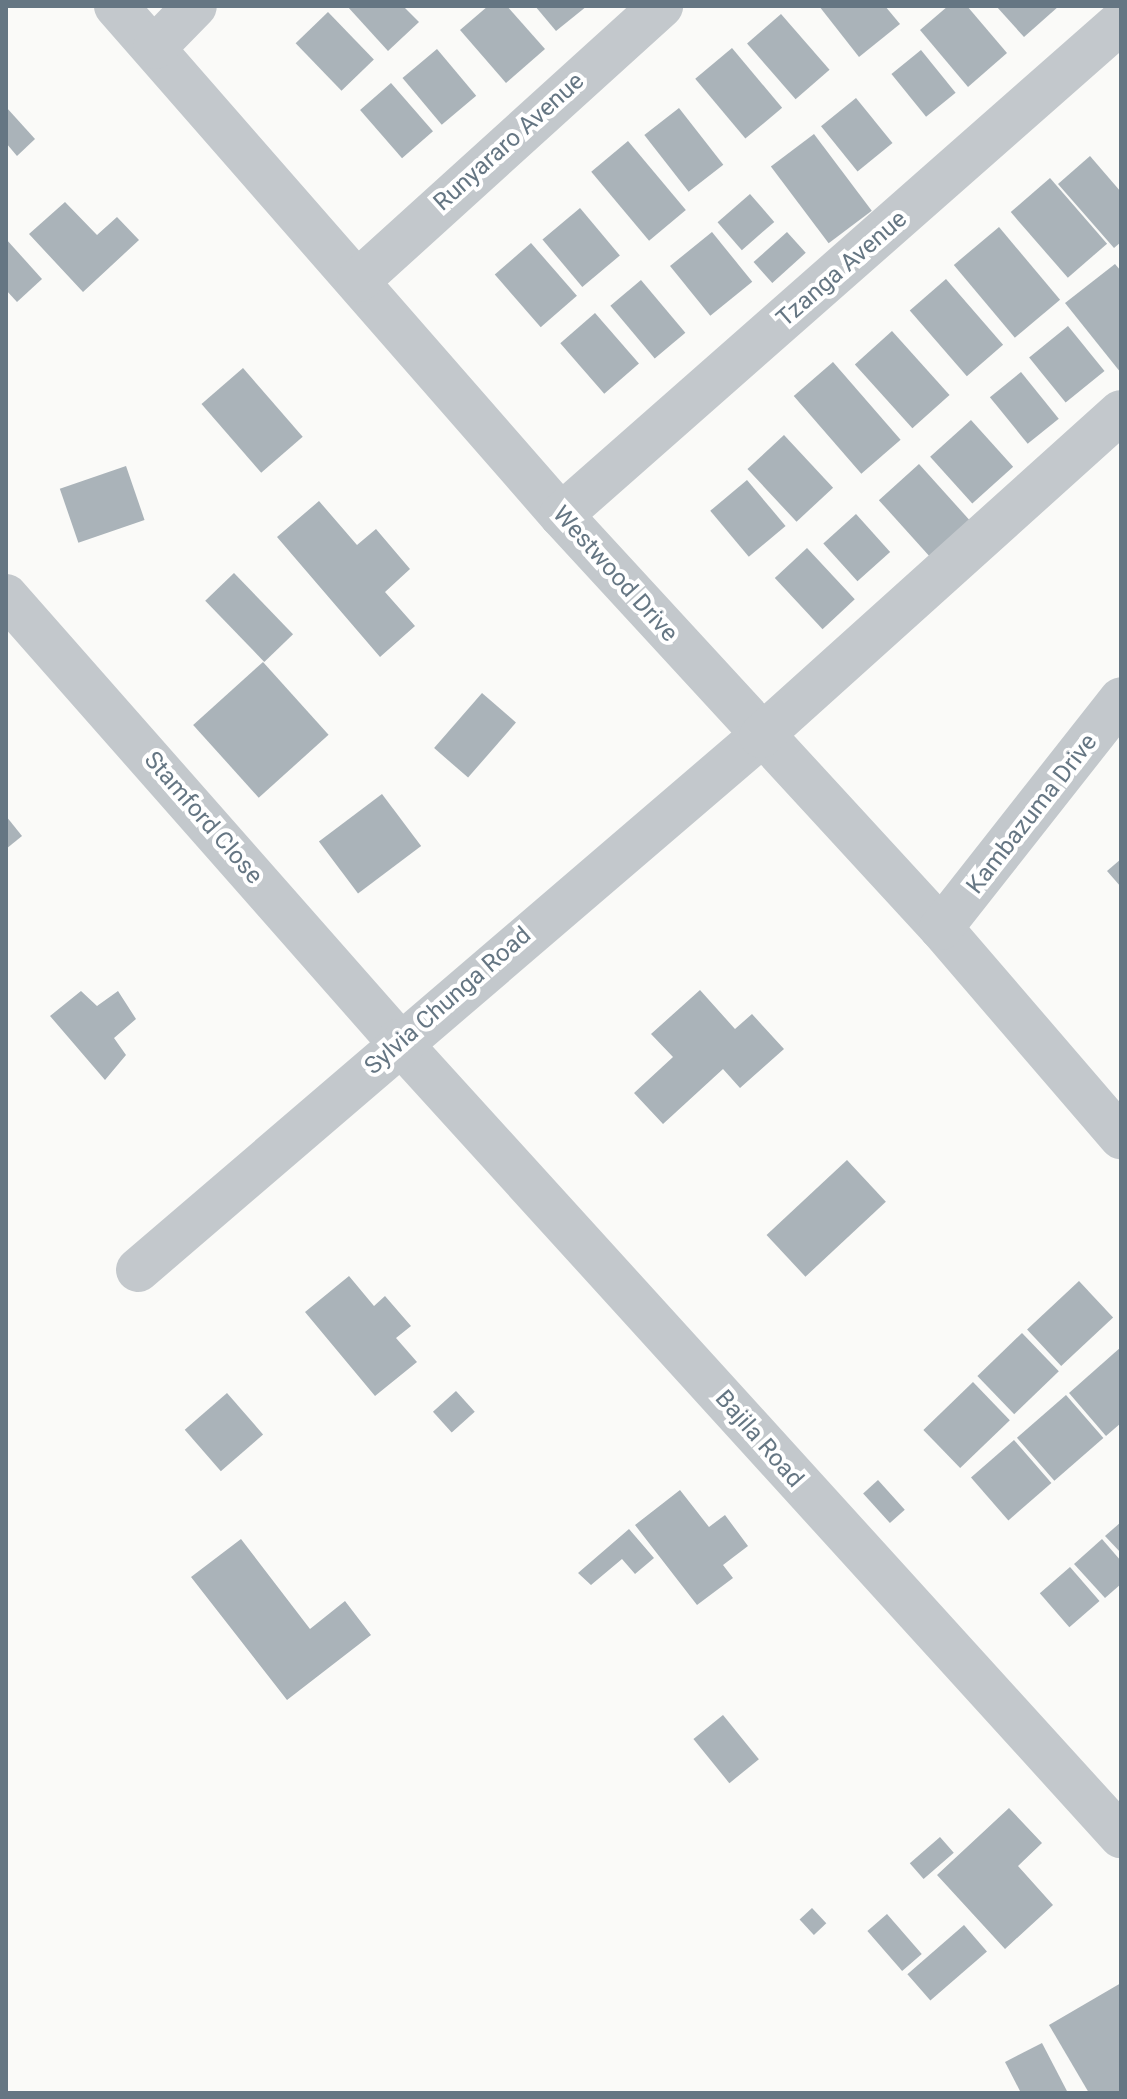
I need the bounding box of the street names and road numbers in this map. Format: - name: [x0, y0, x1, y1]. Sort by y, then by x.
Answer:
- street label: Runyararo Avenue: [428, 67, 590, 217]
- street label: Tzanga Avenue: [771, 205, 913, 333]
- street label: Westwood Drive: [547, 500, 683, 648]
- street label: Kambazuma Drive: [961, 728, 1103, 900]
- street label: Stamford Close: [138, 746, 268, 890]
- street label: Sylvia Chunga Road: [359, 921, 537, 1081]
- street label: Bajila Road: [709, 1384, 809, 1494]

